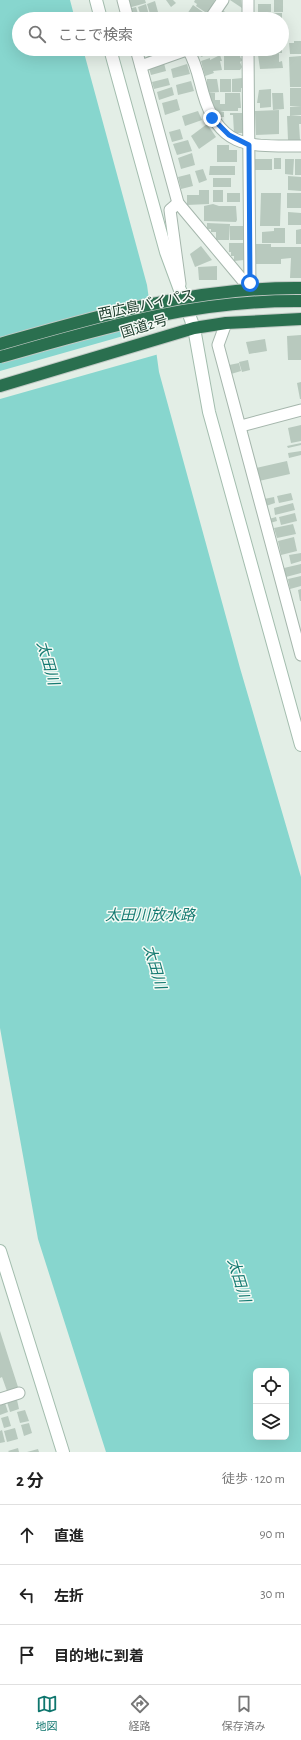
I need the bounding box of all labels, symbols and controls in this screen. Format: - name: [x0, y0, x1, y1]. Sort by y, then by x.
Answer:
- search box: [12, 12, 289, 56]
- icon: search: [26, 23, 48, 45]
- text: ここで検索: [58, 28, 133, 43]
- route end: [203, 109, 221, 127]
- route start: [241, 274, 259, 292]
- street label: 西広島バイパス: [97, 287, 195, 322]
- street label: 国道2号: [119, 312, 169, 341]
- water label: 太田川: [34, 639, 62, 689]
- water label: 太田川放水路: [105, 907, 197, 923]
- water label: 太田川: [141, 943, 169, 993]
- water label: 太田川: [225, 1256, 254, 1306]
- map controls: [253, 1368, 289, 1440]
- button: locate: [253, 1368, 289, 1404]
- button: layers: [253, 1404, 289, 1440]
- text: 2 分: [16, 1472, 44, 1489]
- text: 徒歩 · 120 m: [222, 1473, 285, 1486]
- icon: ahead: [16, 1524, 38, 1546]
- text: 90 m: [259, 1528, 285, 1541]
- text: 直進: [54, 1529, 84, 1544]
- icon: left: [16, 1584, 38, 1606]
- text: 30 m: [260, 1588, 285, 1601]
- text: 左折: [54, 1589, 84, 1604]
- icon: arrive: [16, 1644, 38, 1666]
- text: 目的地に到着: [54, 1649, 144, 1664]
- tab: 地図: [36, 1693, 58, 1733]
- tab: 経路: [129, 1693, 151, 1733]
- tab: 保存済み: [222, 1693, 266, 1733]

